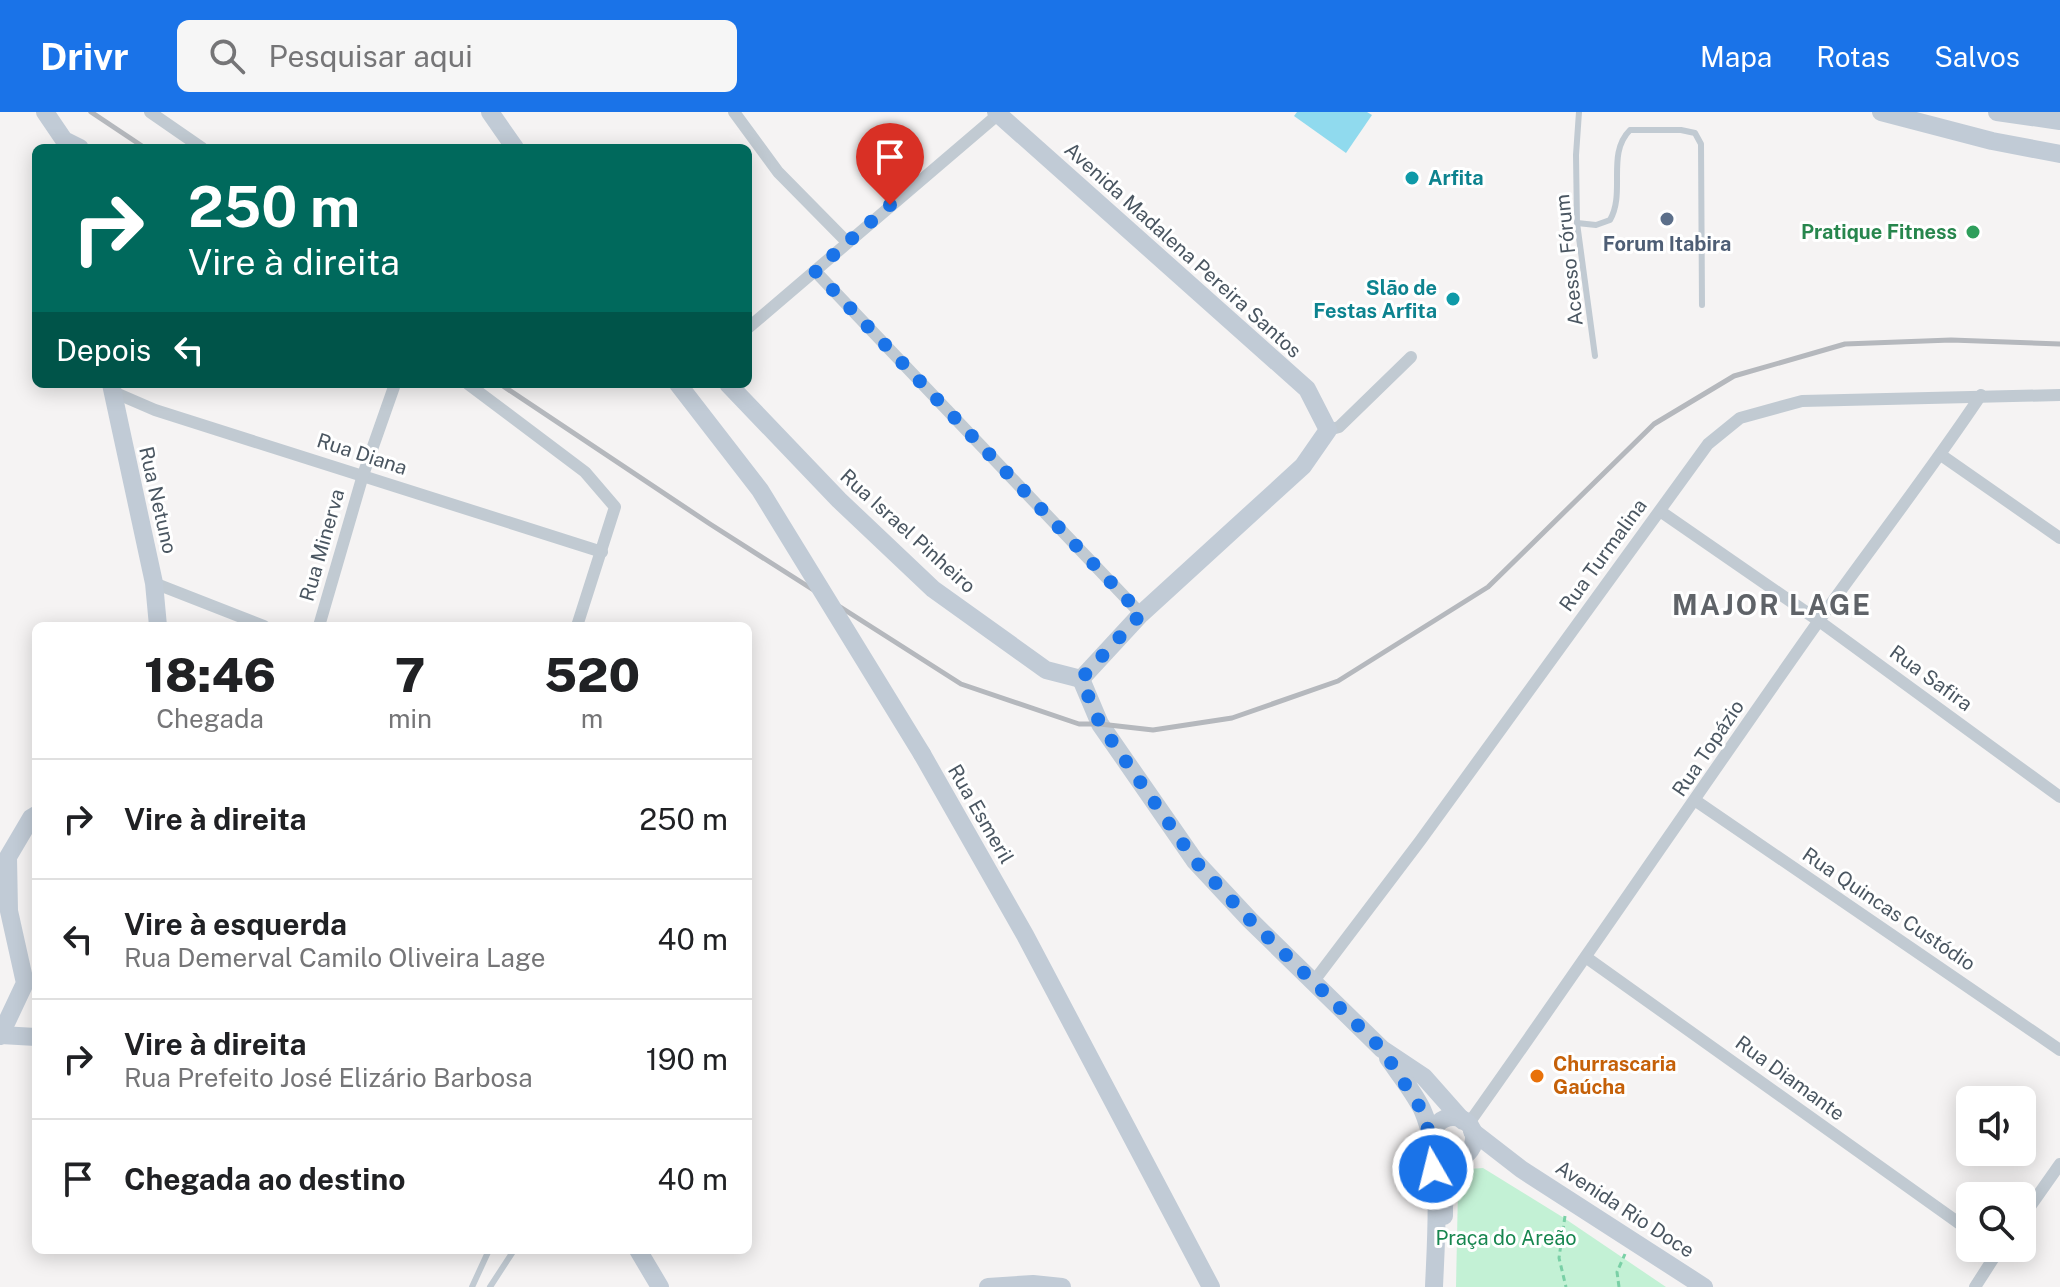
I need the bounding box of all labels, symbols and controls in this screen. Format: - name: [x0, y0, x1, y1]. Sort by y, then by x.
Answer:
- search box: [177, 20, 737, 92]
- text: Drivr: [40, 34, 129, 79]
- icon: search: [205, 34, 249, 78]
- text: Pesquisar aqui: [269, 38, 473, 74]
- text: Mapa: [1700, 40, 1772, 73]
- text: Rotas: [1816, 40, 1890, 73]
- text: Salvos: [1934, 40, 2020, 73]
- pin: [856, 123, 924, 205]
- icon: arrive: [868, 135, 912, 179]
- street label: Avenida Madalena Pereira Santos: [1060, 137, 1306, 363]
- place label: Arfita: [1428, 166, 1484, 190]
- marker: Arfita: [1403, 169, 1421, 187]
- text: 250 m: [188, 174, 360, 240]
- icon: right: [56, 176, 160, 280]
- street label: Acesso Fórum: [1550, 193, 1588, 327]
- marker: Forum Itabira: [1658, 210, 1676, 228]
- place label: Pratique Fitness: [1801, 220, 1957, 244]
- marker: Pratique Fitness: [1964, 223, 1982, 241]
- place label: Forum Itabira: [1603, 232, 1731, 256]
- text: Vire à direita: [188, 241, 400, 283]
- place label: Slão de Festas Arfita: [1313, 276, 1437, 323]
- marker: Slão de Festas Arfita: [1444, 290, 1462, 308]
- icon: left: [167, 328, 211, 372]
- text: Depois: [56, 332, 151, 368]
- street label: Rua Diana: [314, 428, 410, 480]
- street label: Rua Netuno: [134, 444, 182, 556]
- street label: Rua Israel Pinheiro: [835, 464, 981, 598]
- street label: Rua Minerva: [295, 486, 349, 604]
- street label: Rua Turmalina: [1554, 494, 1652, 616]
- district label: MAJOR LAGE: [1672, 588, 1872, 621]
- street label: Rua Safira: [1885, 640, 1977, 716]
- text: 18:46: [144, 646, 276, 703]
- text: 7: [395, 646, 425, 703]
- text: 520: [544, 646, 640, 703]
- street label: Rua Topázio: [1667, 695, 1749, 801]
- text: Chegada: [156, 703, 264, 734]
- text: min: [388, 703, 432, 734]
- text: m: [581, 703, 603, 734]
- street label: Rua Esmeril: [943, 760, 1019, 868]
- icon: right: [56, 797, 100, 841]
- text: Vire à direita: [124, 801, 307, 837]
- text: 250 m: [639, 801, 728, 837]
- street label: Rua Quincas Custódio: [1798, 842, 1980, 976]
- text: Vire à esquerda: [124, 906, 347, 942]
- icon: left: [56, 917, 100, 961]
- text: 40 m: [658, 921, 728, 957]
- text: Rua Demerval Camilo Oliveira Lage: [124, 942, 545, 973]
- text: Vire à direita: [124, 1026, 307, 1062]
- street label: Rua Diamante: [1731, 1030, 1849, 1126]
- icon: right: [56, 1037, 100, 1081]
- text: 190 m: [646, 1041, 728, 1077]
- place label: Churrascaria Gaúcha: [1553, 1052, 1676, 1099]
- text: Rua Prefeito José Elizário Barbosa: [124, 1062, 533, 1093]
- marker: Churrascaria Gaúcha: [1528, 1067, 1546, 1085]
- map controls: [1956, 1086, 2036, 1262]
- button: sound: [1956, 1086, 2036, 1166]
- position arrow: [1391, 1127, 1475, 1211]
- street label: Avenida Rio Doce: [1551, 1155, 1699, 1263]
- icon: arrive: [56, 1157, 100, 1201]
- text: Chegada ao destino: [124, 1161, 405, 1197]
- text: 40 m: [658, 1161, 728, 1197]
- button: search: [1956, 1182, 2036, 1262]
- park label: Praça do Areão: [1435, 1226, 1577, 1250]

